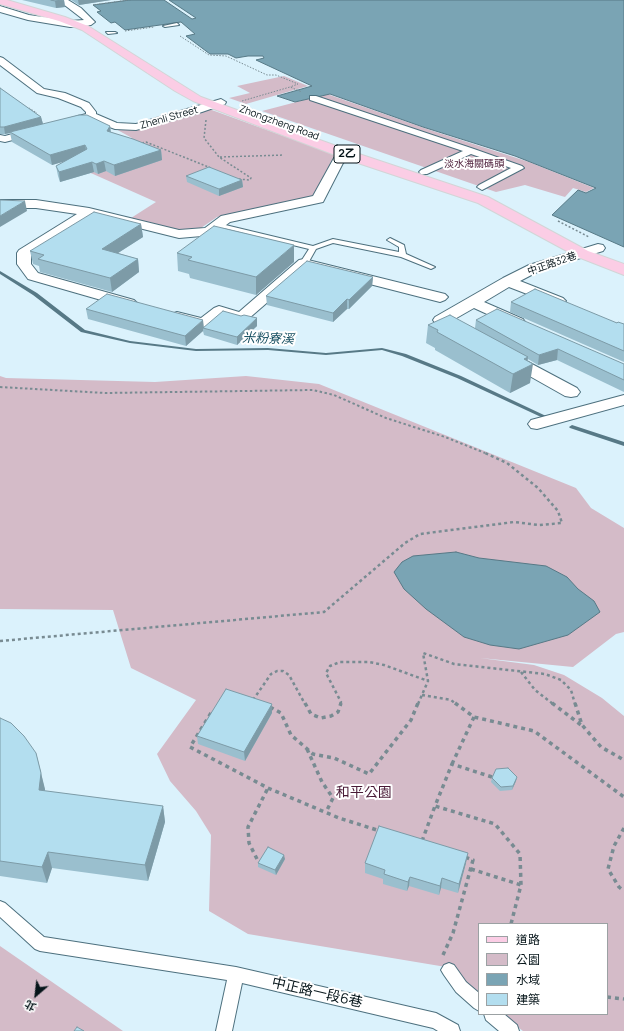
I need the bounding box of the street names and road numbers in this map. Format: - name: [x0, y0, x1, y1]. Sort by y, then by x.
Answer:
- street label: Zhongzheng Road: [237, 103, 321, 143]
- street label: Zhenli Street: [139, 104, 199, 132]
- road number: 2乙: [334, 145, 360, 163]
- street label: 中正路32巷: [526, 250, 578, 278]
- street label: 中正路一段6巷: [270, 974, 364, 1012]

